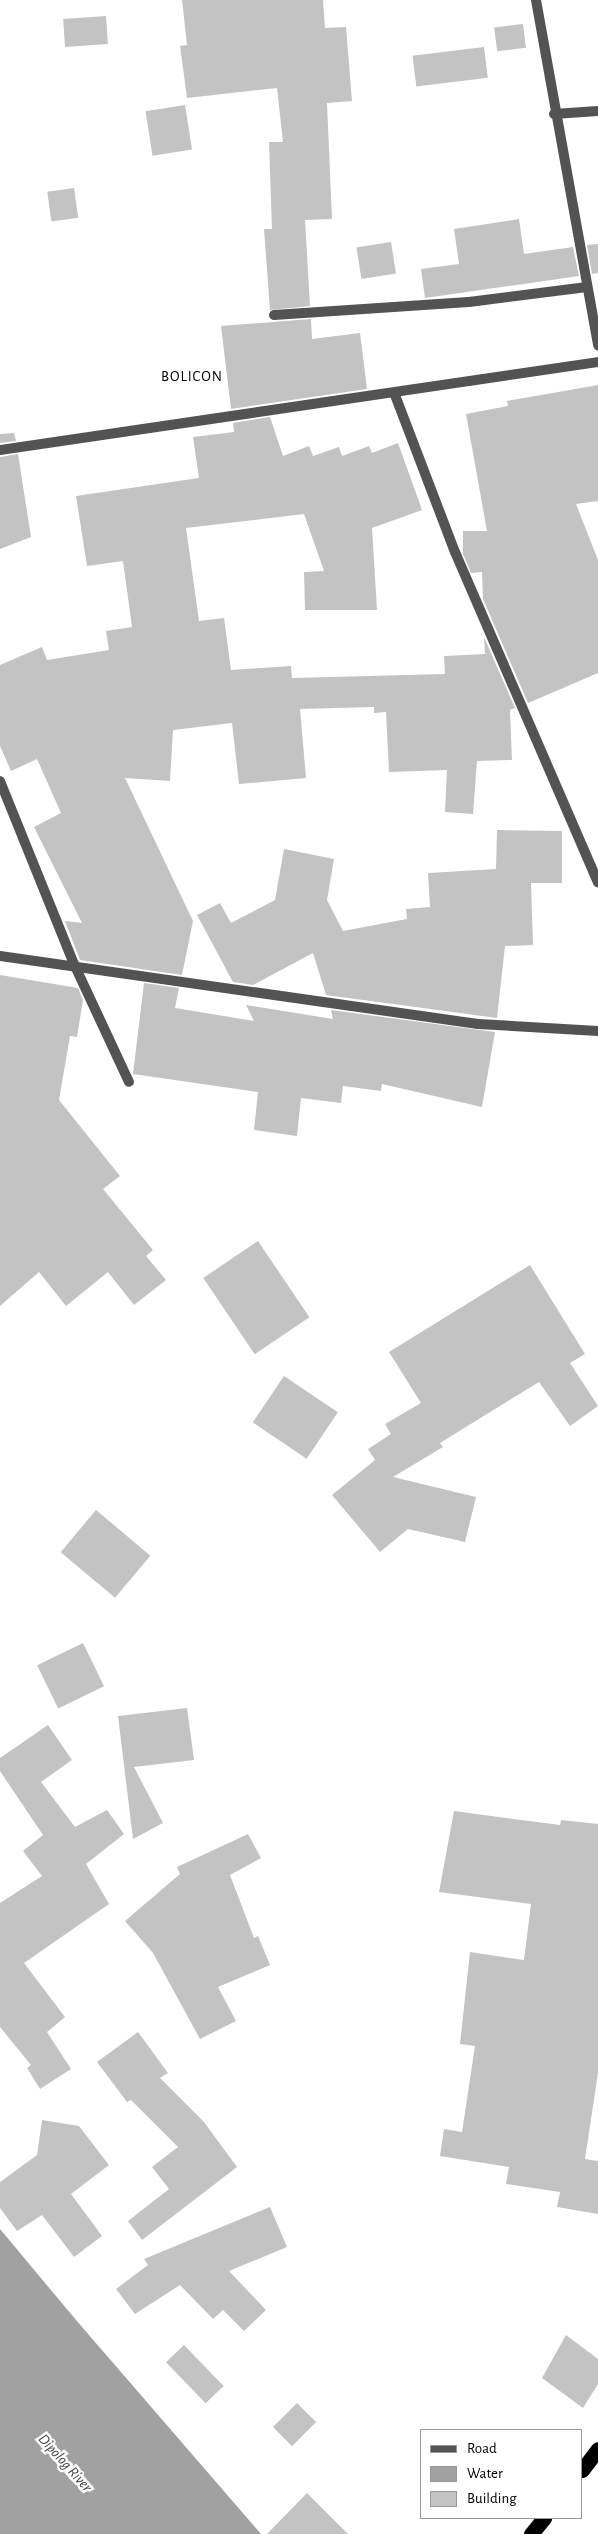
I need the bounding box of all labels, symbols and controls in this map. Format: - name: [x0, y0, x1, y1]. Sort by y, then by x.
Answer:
- district label: BOLICON: [160, 368, 224, 386]
- legend: [420, 2429, 583, 2519]
- water label: Dipolog River: [34, 2430, 96, 2496]
- text: Road: [467, 2441, 497, 2456]
- text: Water: [467, 2466, 503, 2481]
- text: Building: [467, 2491, 517, 2506]

